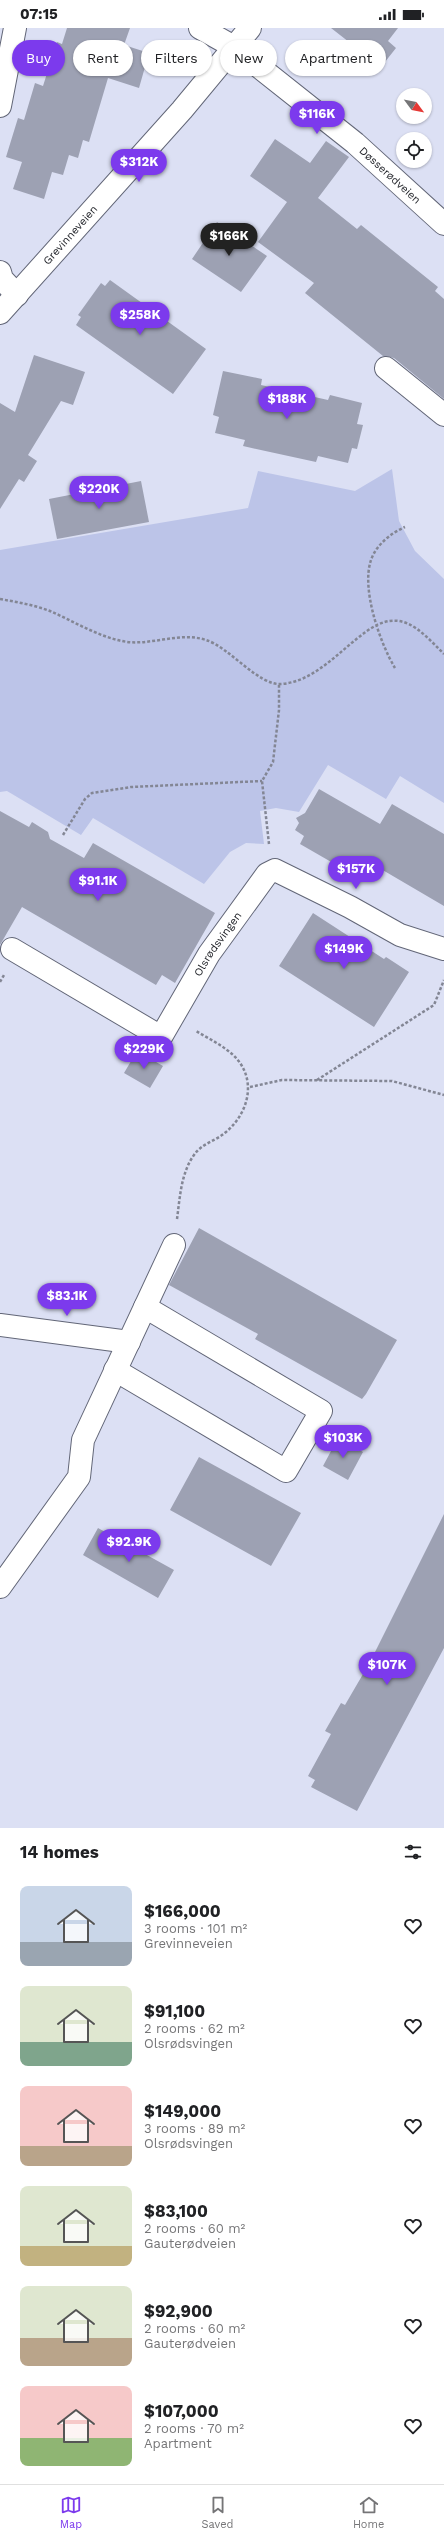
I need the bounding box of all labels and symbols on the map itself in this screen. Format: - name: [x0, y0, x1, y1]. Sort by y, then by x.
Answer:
- north arrow: [396, 88, 432, 124]
- pin: $116K: [289, 101, 345, 135]
- street label: Døsserødveien: [356, 144, 423, 207]
- pin: $312K: [111, 149, 167, 183]
- street label: Grevinneveien: [41, 203, 100, 267]
- pin: $166K: [201, 223, 257, 257]
- pin: $258K: [112, 302, 168, 336]
- pin: $188K: [259, 386, 315, 420]
- pin: $220K: [71, 476, 127, 510]
- pin: $157K: [328, 856, 384, 890]
- pin: $91.1K: [65, 868, 131, 902]
- street label: Olsrødsvingen: [191, 909, 244, 979]
- pin: $149K: [316, 936, 372, 970]
- pin: $229K: [116, 1036, 172, 1070]
- pin: $83.1K: [34, 1283, 100, 1317]
- pin: $103K: [315, 1425, 371, 1459]
- pin: $92.9K: [96, 1529, 162, 1563]
- pin: $107K: [359, 1652, 415, 1686]

